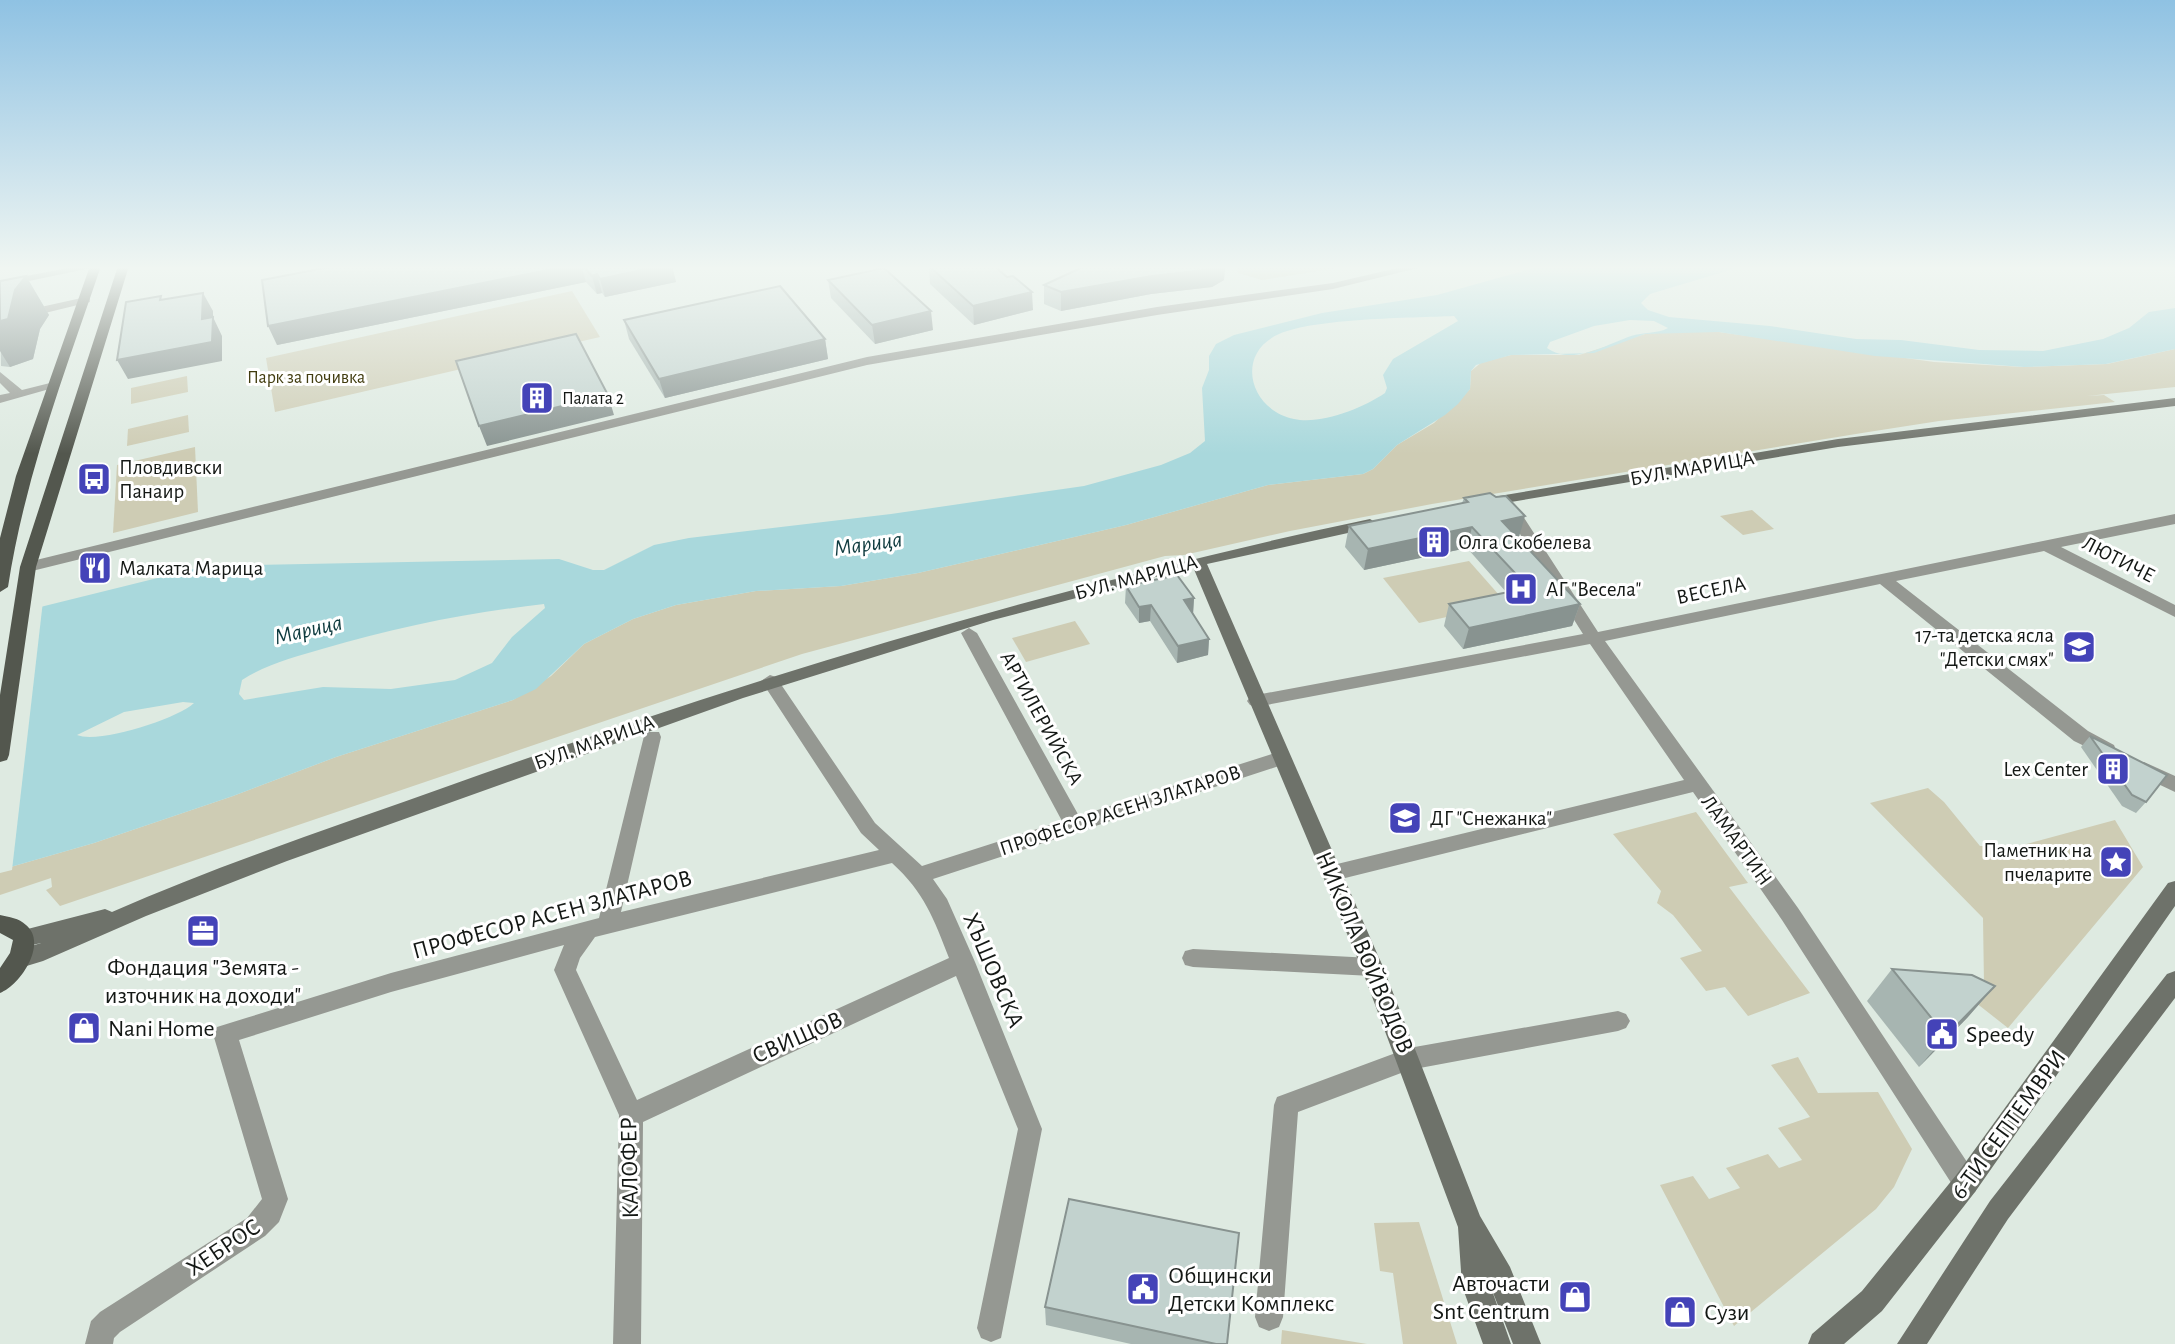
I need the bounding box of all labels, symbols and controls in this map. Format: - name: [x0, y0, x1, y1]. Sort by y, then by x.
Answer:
- park label: Парк за почивка: [247, 369, 365, 387]
- building icon: Палата 2: [518, 379, 556, 417]
- place label: Палата 2: [562, 390, 624, 408]
- street label: БУЛ. МАРИЦА: [1628, 447, 1756, 490]
- place label: Пловдивски Панаир: [119, 457, 223, 502]
- bus stop icon: Пловдивски Панаир: [75, 460, 113, 498]
- building icon: Олга Скобелева: [1415, 523, 1453, 561]
- water label: Марица: [833, 528, 904, 561]
- place label: Олга Скобелева: [1458, 532, 1592, 553]
- street label: ЛЮТИЧЕ: [2079, 532, 2158, 587]
- restaurant icon: Малката Марица: [76, 549, 114, 587]
- street label: БУЛ. МАРИЦА: [1073, 551, 1200, 604]
- place label: Малката Марица: [119, 558, 264, 579]
- hospital icon: АГ "Весела": [1502, 570, 1540, 608]
- street label: ВЕСЕЛА: [1675, 573, 1748, 608]
- place label: АГ "Весела": [1546, 579, 1641, 600]
- water label: Марица: [272, 612, 344, 649]
- place label: 17-та детска ясла "Детски смях": [1915, 625, 2054, 670]
- school or university icon: 17-та детска ясла "Детски смях": [2060, 628, 2098, 666]
- street label: АРТИЛЕРИЙСКА: [996, 648, 1088, 788]
- street label: БУЛ. МАРИЦА: [531, 711, 657, 774]
- building icon: Lex Center: [2094, 750, 2132, 788]
- place label: Lex Center: [2003, 759, 2088, 780]
- street label: ПРОФЕСОР АСЕН ЗЛАТАРОВ: [997, 762, 1243, 859]
- street label: ЛАМАРТИН: [1697, 792, 1776, 889]
- school or university icon: ДГ "Снежанка": [1386, 799, 1424, 837]
- place label: ДГ "Снежанка": [1430, 808, 1552, 829]
- place label: Паметник на пчеларите: [1983, 840, 2092, 885]
- place icon: Паметник на пчеларите: [2097, 843, 2135, 881]
- street label: НИКОЛА ВОЙВОДОВ: [1311, 848, 1417, 1057]
- street label: ПРОФЕСОР АСЕН ЗЛАТАРОВ: [410, 866, 695, 964]
- street label: ХЪШОВСКА: [958, 910, 1028, 1031]
- office icon: Фондация "Земята - източник на доходи": [184, 912, 222, 950]
- place label: Фондация "Земята - източник на доходи": [105, 956, 301, 1008]
- street label: СВИЩОВ: [749, 1007, 846, 1068]
- shop icon: Nani Home: [65, 1009, 103, 1047]
- public building icon: Speedy: [1923, 1015, 1961, 1053]
- place label: Nani Home: [108, 1017, 215, 1041]
- place label: Speedy: [1966, 1023, 2034, 1047]
- street label: 6-ТИ СЕПТЕМВРИ: [1947, 1046, 2071, 1204]
- street label: КАЛОФЕР: [617, 1117, 643, 1219]
- street label: ХЕБРОС: [182, 1215, 265, 1281]
- place label: Общински Детски Комплекс: [1168, 1264, 1335, 1316]
- public building icon: Общински Детски Комплекс: [1124, 1270, 1162, 1308]
- place label: Авточасти Snt Centrum: [1433, 1272, 1550, 1324]
- shop icon: Авточасти Snt Centrum: [1556, 1278, 1594, 1316]
- shop icon: Сузи: [1661, 1293, 1699, 1331]
- place label: Сузи: [1704, 1301, 1750, 1325]

